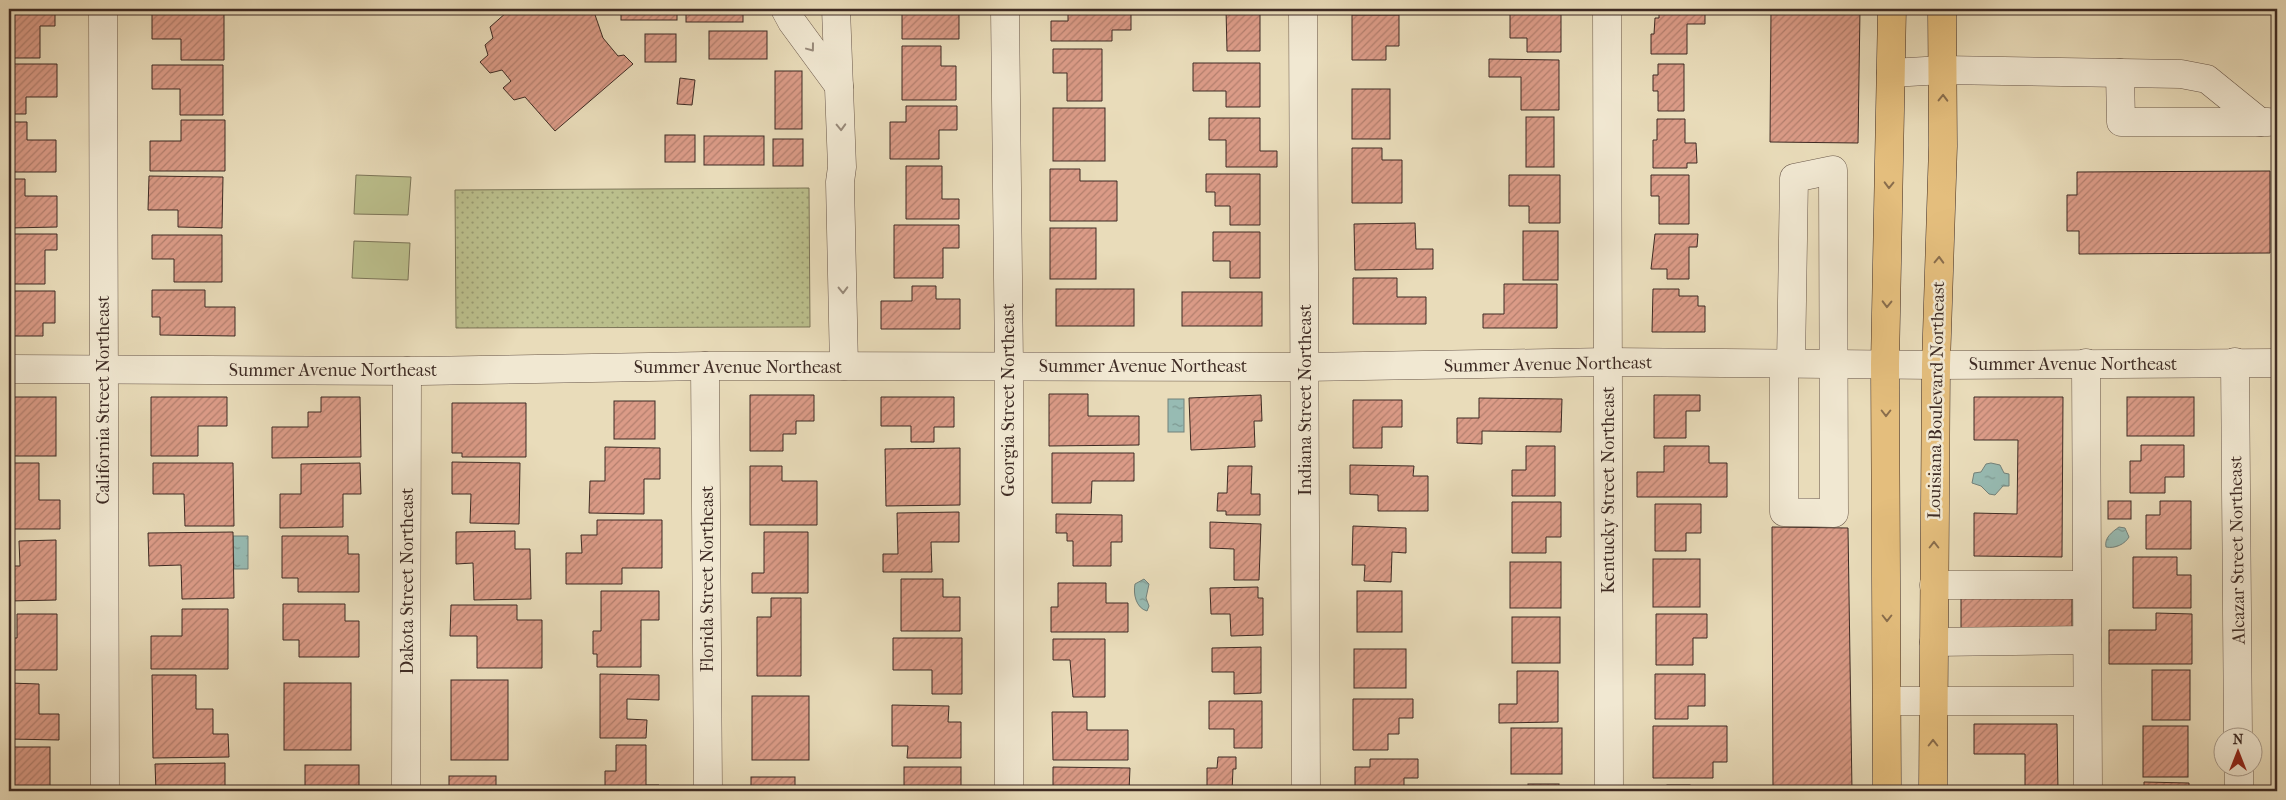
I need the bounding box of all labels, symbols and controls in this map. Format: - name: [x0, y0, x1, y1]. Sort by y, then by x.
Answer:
- one-way arrow: [805, 42, 814, 52]
- one-way arrow: [1938, 93, 1948, 101]
- one-way arrow: [836, 124, 846, 132]
- one-way arrow: [1884, 181, 1895, 189]
- one-way arrow: [1933, 256, 1944, 264]
- street label: Louisiana Boulevard Northeast: [1924, 280, 1949, 519]
- one-way arrow: [837, 286, 848, 294]
- street label: California Street Northeast: [93, 295, 114, 505]
- one-way arrow: [1881, 300, 1892, 308]
- street label: Georgia Street Northeast: [998, 303, 1019, 497]
- street label: Indiana Street Northeast: [1295, 304, 1316, 496]
- street label: Summer Avenue Northeast: [1444, 352, 1653, 377]
- street label: Summer Avenue Northeast: [1969, 354, 2178, 375]
- street label: Summer Avenue Northeast: [1039, 356, 1248, 377]
- street label: Summer Avenue Northeast: [634, 357, 843, 378]
- street label: Summer Avenue Northeast: [229, 360, 438, 381]
- street label: Kentucky Street Northeast: [1598, 386, 1619, 594]
- one-way arrow: [1881, 409, 1891, 417]
- street label: Alcazar Street Northeast: [2225, 455, 2250, 646]
- street label: Florida Street Northeast: [697, 485, 718, 672]
- street label: Dakota Street Northeast: [397, 487, 418, 674]
- one-way arrow: [1929, 541, 1940, 549]
- one-way arrow: [1882, 614, 1892, 622]
- north arrow: [2214, 728, 2264, 778]
- text: N: [2233, 731, 2244, 748]
- one-way arrow: [1928, 738, 1938, 746]

